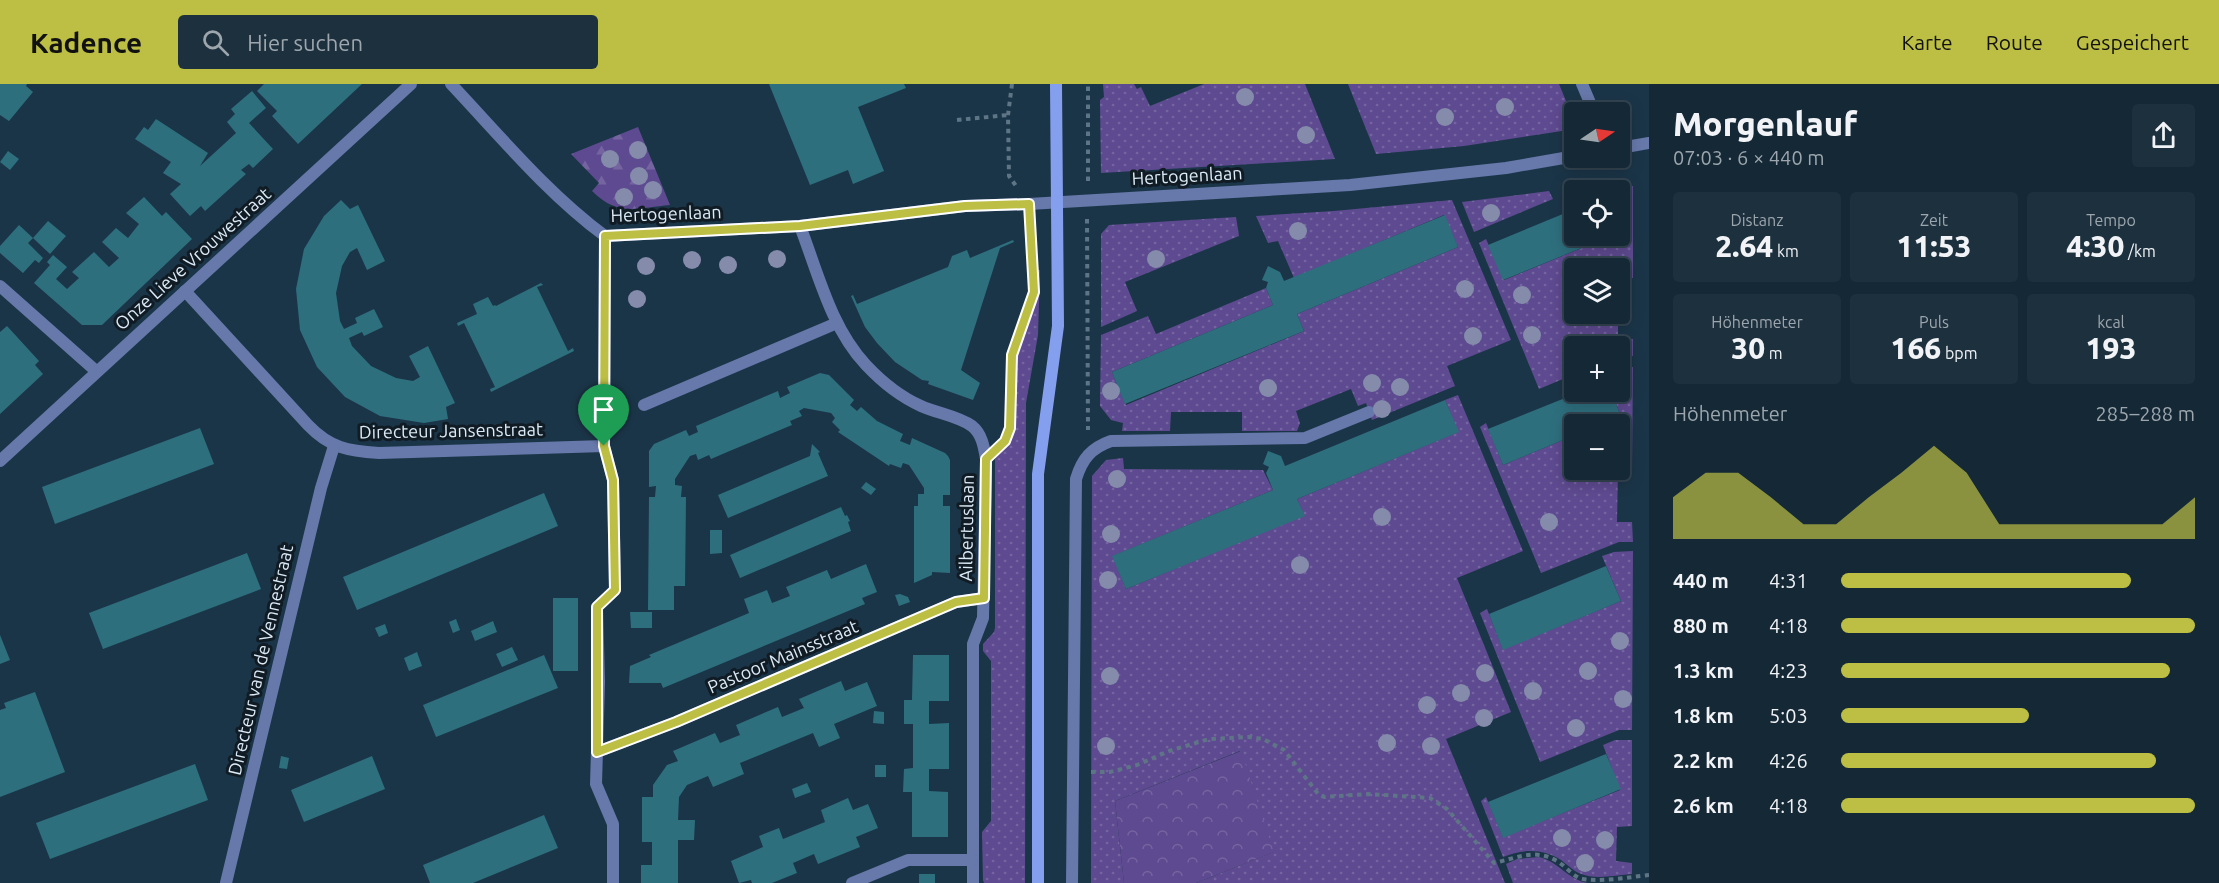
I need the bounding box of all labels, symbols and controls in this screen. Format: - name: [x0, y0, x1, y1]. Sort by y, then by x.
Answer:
- search box: [178, 15, 598, 69]
- icon: search: [199, 26, 232, 59]
- text: Kadence: [30, 27, 142, 58]
- text: Hier suchen: [247, 30, 363, 55]
- text: Karte: [1901, 30, 1953, 54]
- text: Route: [1986, 30, 2043, 54]
- text: Gespeichert: [2076, 30, 2189, 54]
- north arrow: [1564, 102, 1630, 168]
- map controls: [1564, 102, 1630, 480]
- button: share: [2132, 104, 2195, 167]
- text: Morgenlauf: [1673, 105, 1857, 142]
- text: 07:03 · 6 × 440 m: [1673, 146, 1825, 169]
- street label: Hertogenlaan: [1131, 162, 1243, 188]
- button: locate: [1564, 180, 1630, 246]
- street label: Onze Lieve Vrouwestraat: [110, 183, 274, 333]
- street label: Hertogenlaan: [610, 201, 722, 225]
- text: Distanz: [1730, 211, 1784, 229]
- text: Zeit: [1920, 211, 1948, 229]
- text: Tempo: [2086, 211, 2136, 229]
- text: 2.64: [1715, 229, 1773, 263]
- text: 11:53: [1896, 229, 1972, 263]
- text: 4:30: [2066, 229, 2124, 263]
- text: km: [1773, 242, 1799, 260]
- text: /km: [2124, 242, 2156, 260]
- button: layers: [1564, 258, 1630, 324]
- text: Höhenmeter: [1711, 313, 1803, 331]
- text: Puls: [1919, 313, 1949, 331]
- text: kcal: [2097, 313, 2125, 331]
- text: 30: [1731, 331, 1765, 365]
- text: 166: [1891, 331, 1941, 365]
- text: 193: [2086, 331, 2136, 365]
- button: +: [1564, 336, 1630, 402]
- text: m: [1765, 344, 1783, 362]
- text: bpm: [1941, 344, 1977, 362]
- pin: [578, 384, 629, 446]
- icon: arrive: [587, 393, 620, 426]
- text: Höhenmeter: [1673, 402, 1787, 425]
- text: 285–288 m: [2096, 402, 2195, 425]
- button: −: [1564, 414, 1630, 480]
- street label: Directeur Jansenstraat: [359, 418, 543, 442]
- street label: Ailbertuslaan: [955, 474, 977, 582]
- street label: Directeur van de Vennestraat: [224, 543, 296, 777]
- text: 440 m: [1673, 569, 1729, 592]
- text: 4:31: [1769, 569, 1808, 592]
- text: 880 m: [1673, 614, 1729, 637]
- text: 4:18: [1769, 614, 1808, 637]
- street label: Pastoor Mainsstraat: [704, 615, 861, 697]
- text: 1.3 km: [1673, 659, 1734, 682]
- text: 4:23: [1769, 659, 1808, 682]
- text: 1.8 km: [1673, 704, 1734, 727]
- text: 5:03: [1769, 704, 1808, 727]
- text: 2.2 km: [1673, 749, 1734, 772]
- text: 4:26: [1769, 749, 1808, 772]
- text: 2.6 km: [1673, 794, 1734, 817]
- text: 4:18: [1769, 794, 1808, 817]

